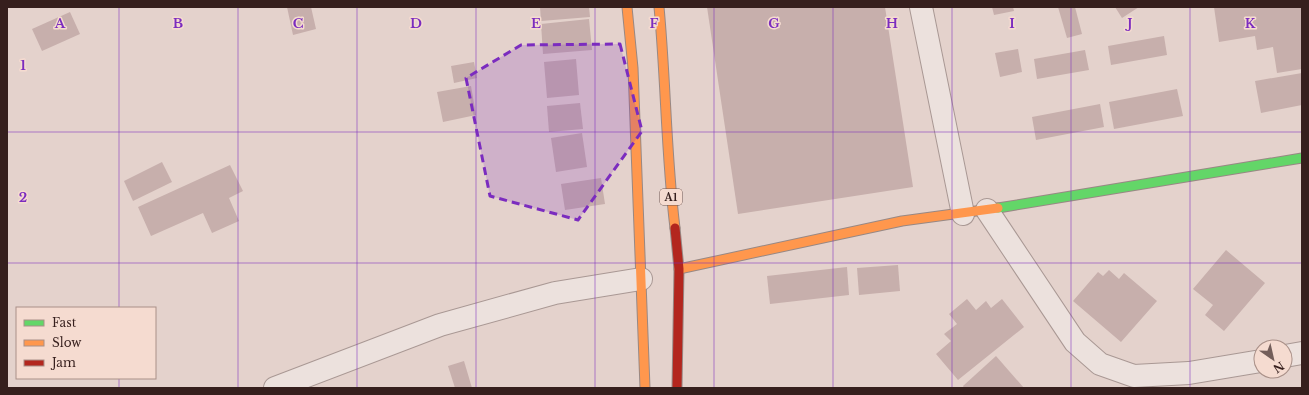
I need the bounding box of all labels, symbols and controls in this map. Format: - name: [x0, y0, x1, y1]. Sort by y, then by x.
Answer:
- text: A: [54, 15, 66, 32]
- text: B: [173, 15, 183, 32]
- text: C: [293, 15, 304, 32]
- text: D: [410, 15, 422, 32]
- text: E: [531, 15, 541, 32]
- text: F: [650, 15, 659, 32]
- text: G: [768, 15, 780, 32]
- text: H: [886, 15, 898, 32]
- text: I: [1009, 15, 1015, 32]
- text: J: [1124, 15, 1133, 32]
- text: K: [1245, 15, 1256, 32]
- text: 1: [20, 57, 26, 74]
- text: 2: [19, 189, 27, 206]
- road number: A1: [660, 189, 682, 205]
- legend: [16, 307, 156, 379]
- text: Fast: [52, 315, 77, 330]
- text: Slow: [52, 335, 82, 350]
- north arrow: [1253, 339, 1293, 379]
- text: Jam: [50, 355, 76, 370]
- text: N: [1270, 359, 1287, 376]

